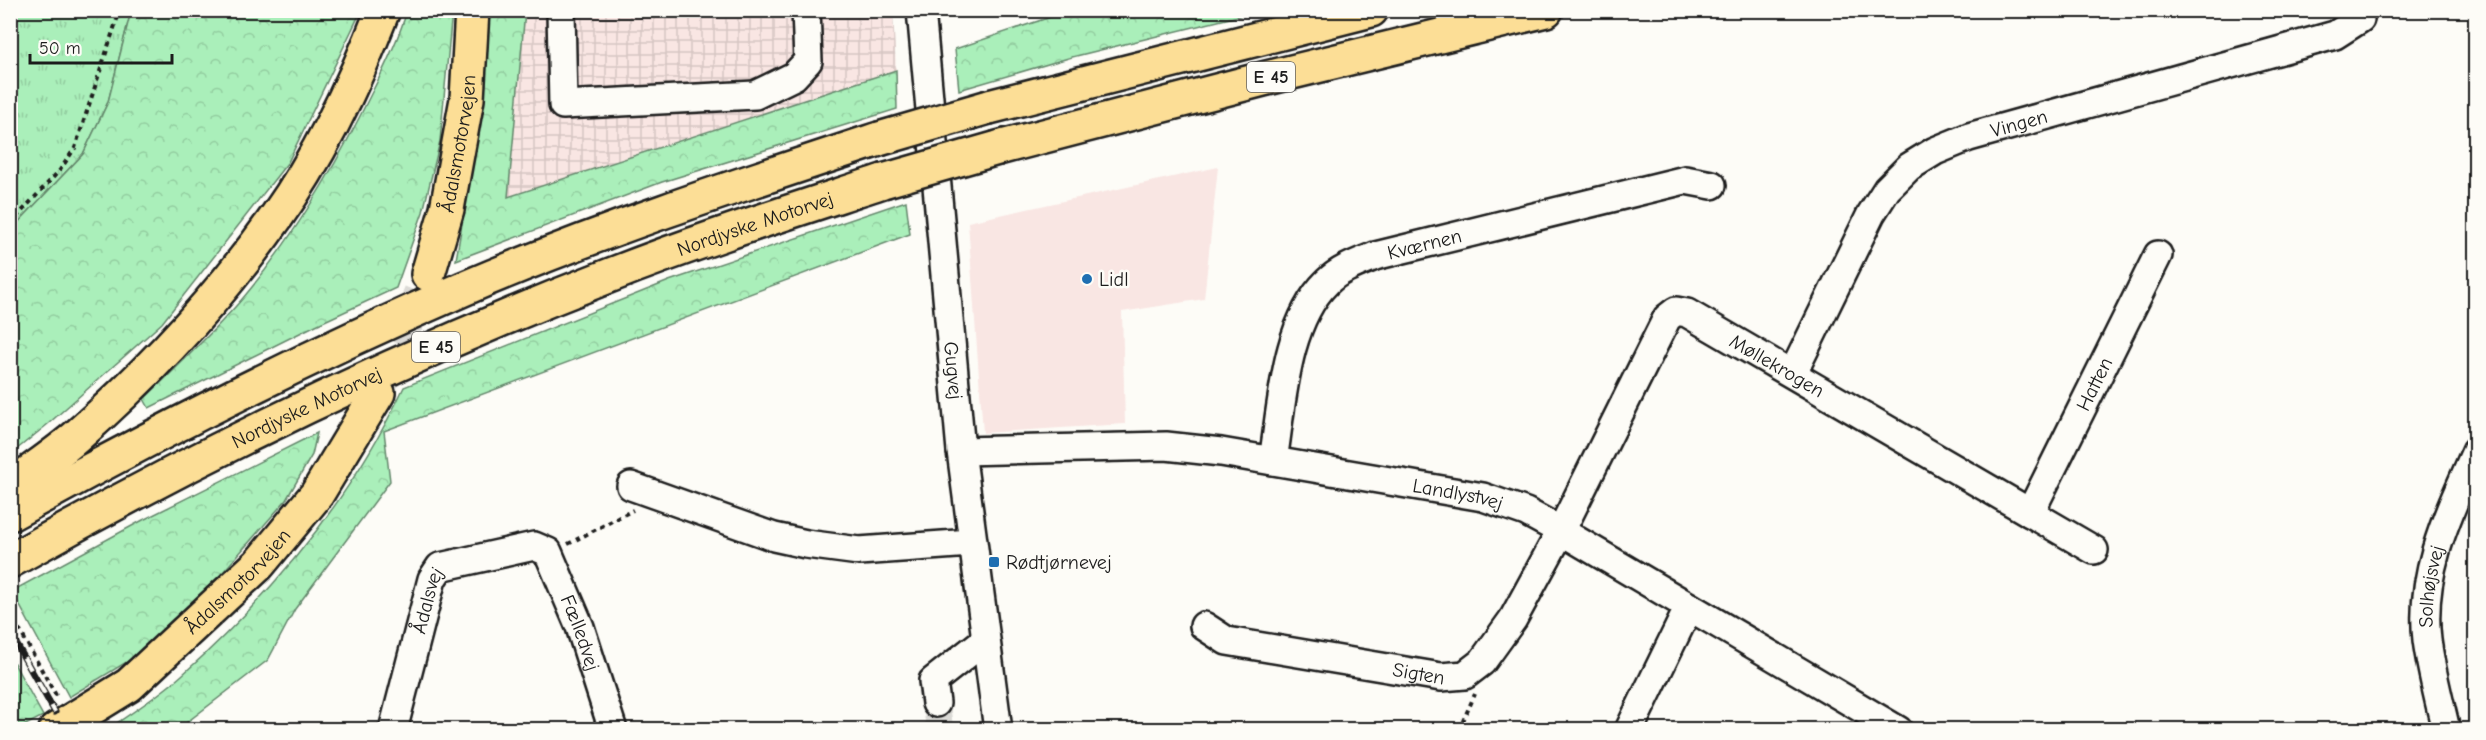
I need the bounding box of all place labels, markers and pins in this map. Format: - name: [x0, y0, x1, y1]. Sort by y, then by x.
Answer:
- place label: Lidl: [1099, 268, 1129, 291]
- marker: Lidl: [1080, 272, 1094, 286]
- place label: Rødtjørnevej: [1006, 551, 1112, 574]
- marker: Rødtjørnevej: [987, 555, 1001, 569]

